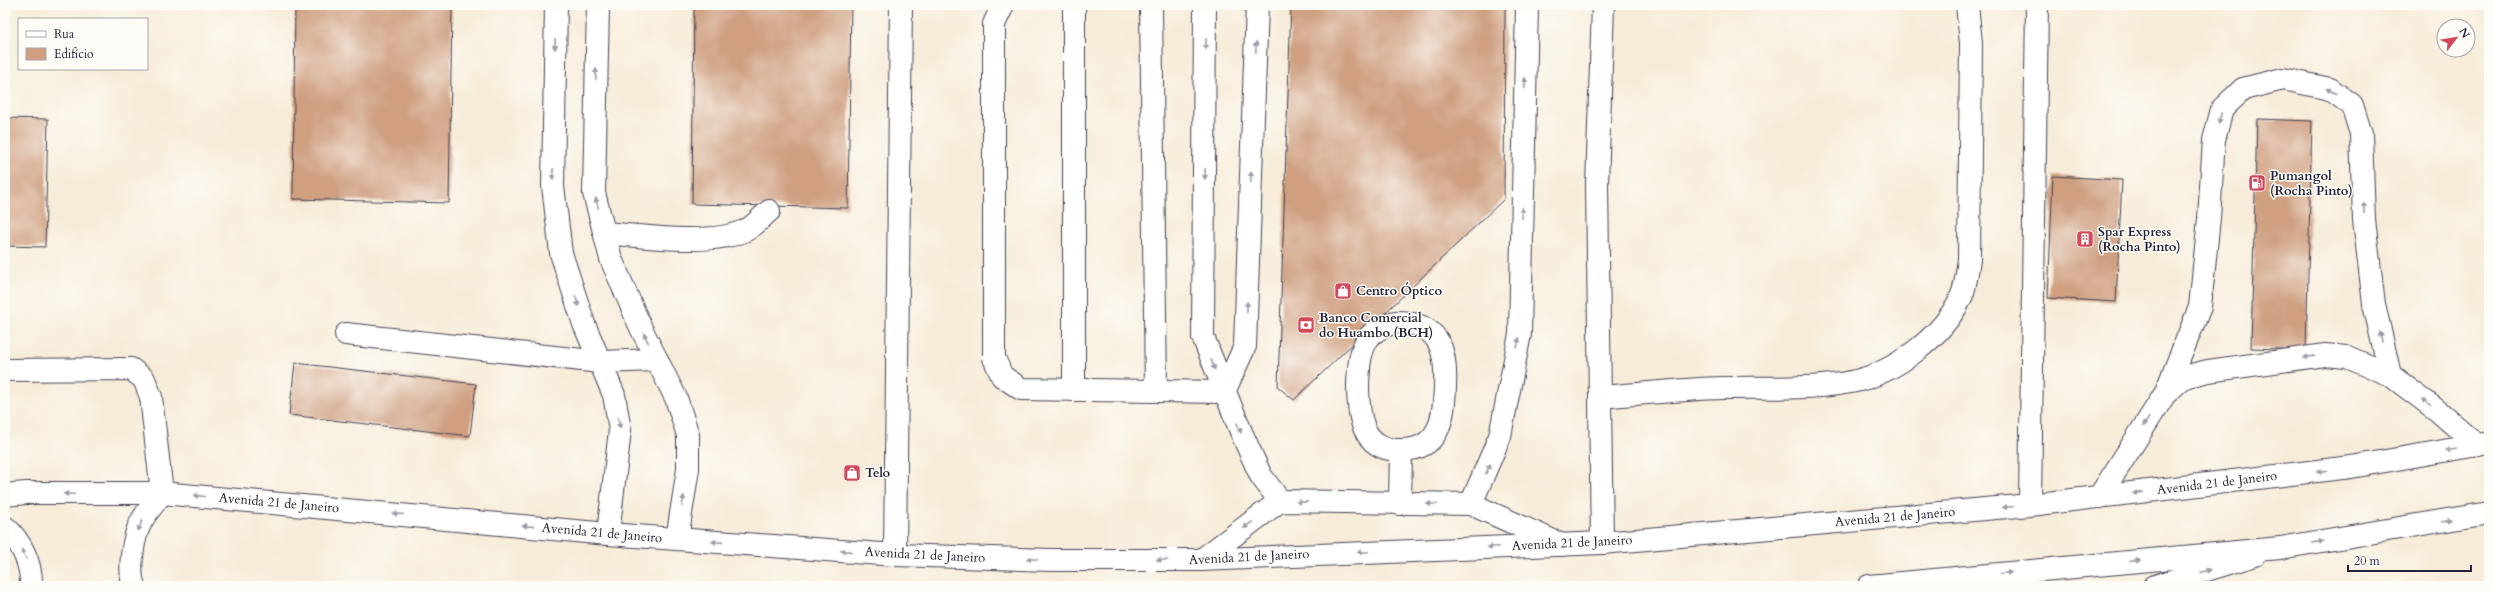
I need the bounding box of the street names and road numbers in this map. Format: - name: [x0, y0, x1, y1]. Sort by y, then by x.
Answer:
- street label: Avenida 21 de Janeiro: [2156, 467, 2278, 499]
- street label: Avenida 21 de Janeiro: [218, 489, 340, 517]
- street label: Avenida 21 de Janeiro: [1834, 503, 1956, 531]
- street label: Avenida 21 de Janeiro: [541, 519, 663, 547]
- street label: Avenida 21 de Janeiro: [1511, 531, 1633, 555]
- street label: Avenida 21 de Janeiro: [864, 543, 986, 567]
- street label: Avenida 21 de Janeiro: [1188, 545, 1310, 569]

